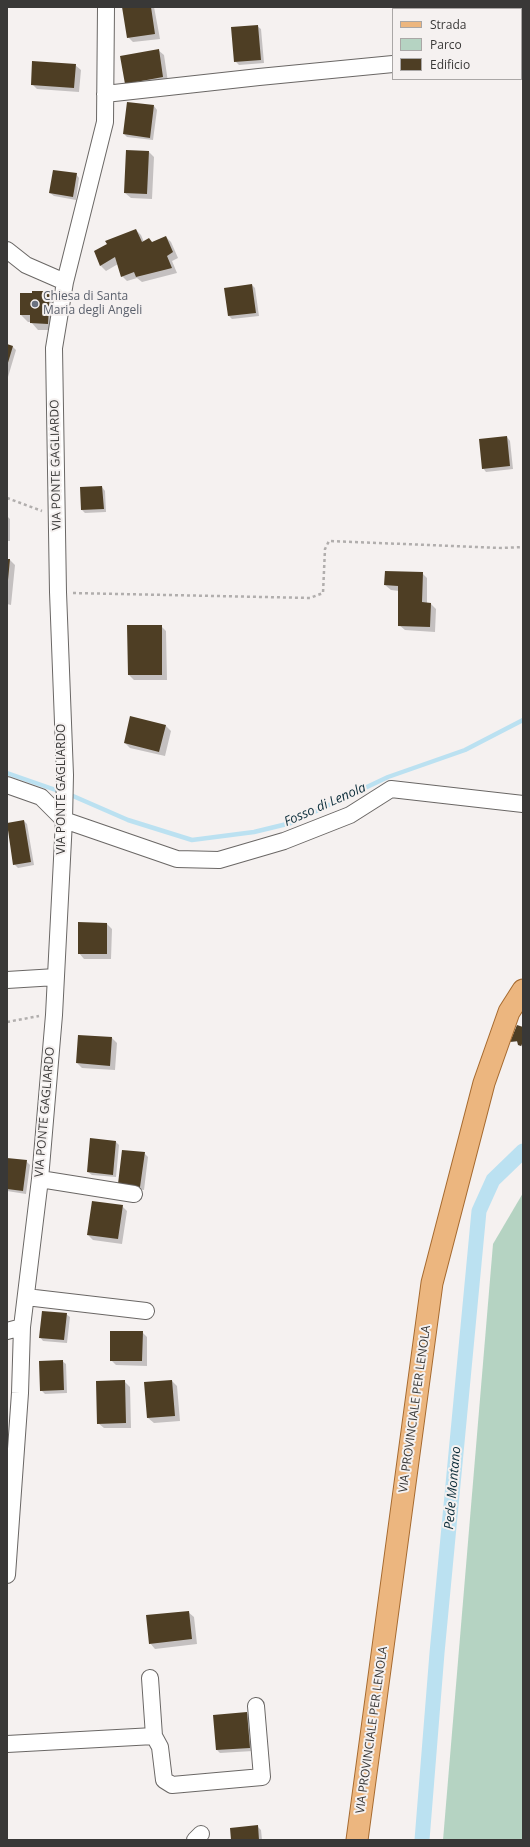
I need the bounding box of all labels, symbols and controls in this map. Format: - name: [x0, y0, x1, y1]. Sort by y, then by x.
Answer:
- legend: [392, 8, 522, 80]
- text: Strada: [430, 16, 466, 33]
- text: Parco: [430, 36, 462, 53]
- text: Edificio: [430, 56, 470, 73]
- place label: Chiesa di Santa Maria degli Angeli: [43, 290, 142, 318]
- marker: Chiesa di Santa Maria degli Angeli: [30, 299, 40, 309]
- street label: VIA PONTE GAGLIARDO: [48, 399, 64, 531]
- street label: VIA PONTE GAGLIARDO: [55, 724, 69, 854]
- water label: Fosso di Lenola: [282, 780, 368, 830]
- street label: VIA PONTE GAGLIARDO: [32, 1046, 58, 1178]
- street label: VIA PROVINCIALE PER LENOLA: [396, 1324, 434, 1494]
- water label: Pede Montano: [442, 1446, 464, 1530]
- street label: VIA PROVINCIALE PER LENOLA: [353, 1645, 391, 1815]

